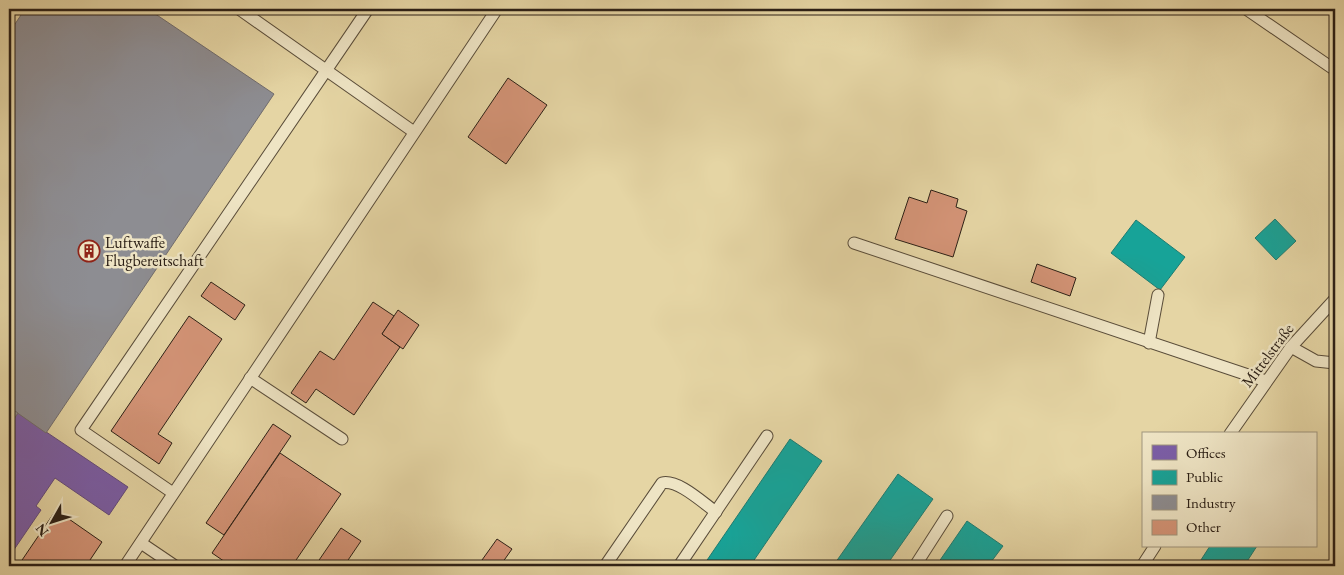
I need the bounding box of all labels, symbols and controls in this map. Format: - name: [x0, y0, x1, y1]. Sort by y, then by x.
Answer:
- place label: Luftwaffe Flugbereitschaft: [105, 232, 204, 271]
- building icon: Luftwaffe Flugbereitschaft: [77, 239, 101, 263]
- street label: Mittelstraße: [1237, 319, 1298, 391]
- legend: [1142, 432, 1316, 548]
- text: Offices: [1186, 443, 1226, 462]
- text: Public: [1186, 467, 1223, 486]
- text: Industry: [1186, 493, 1236, 512]
- north arrow: [28, 498, 78, 548]
- text: Other: [1186, 517, 1221, 536]
- text: N: [31, 520, 52, 540]

